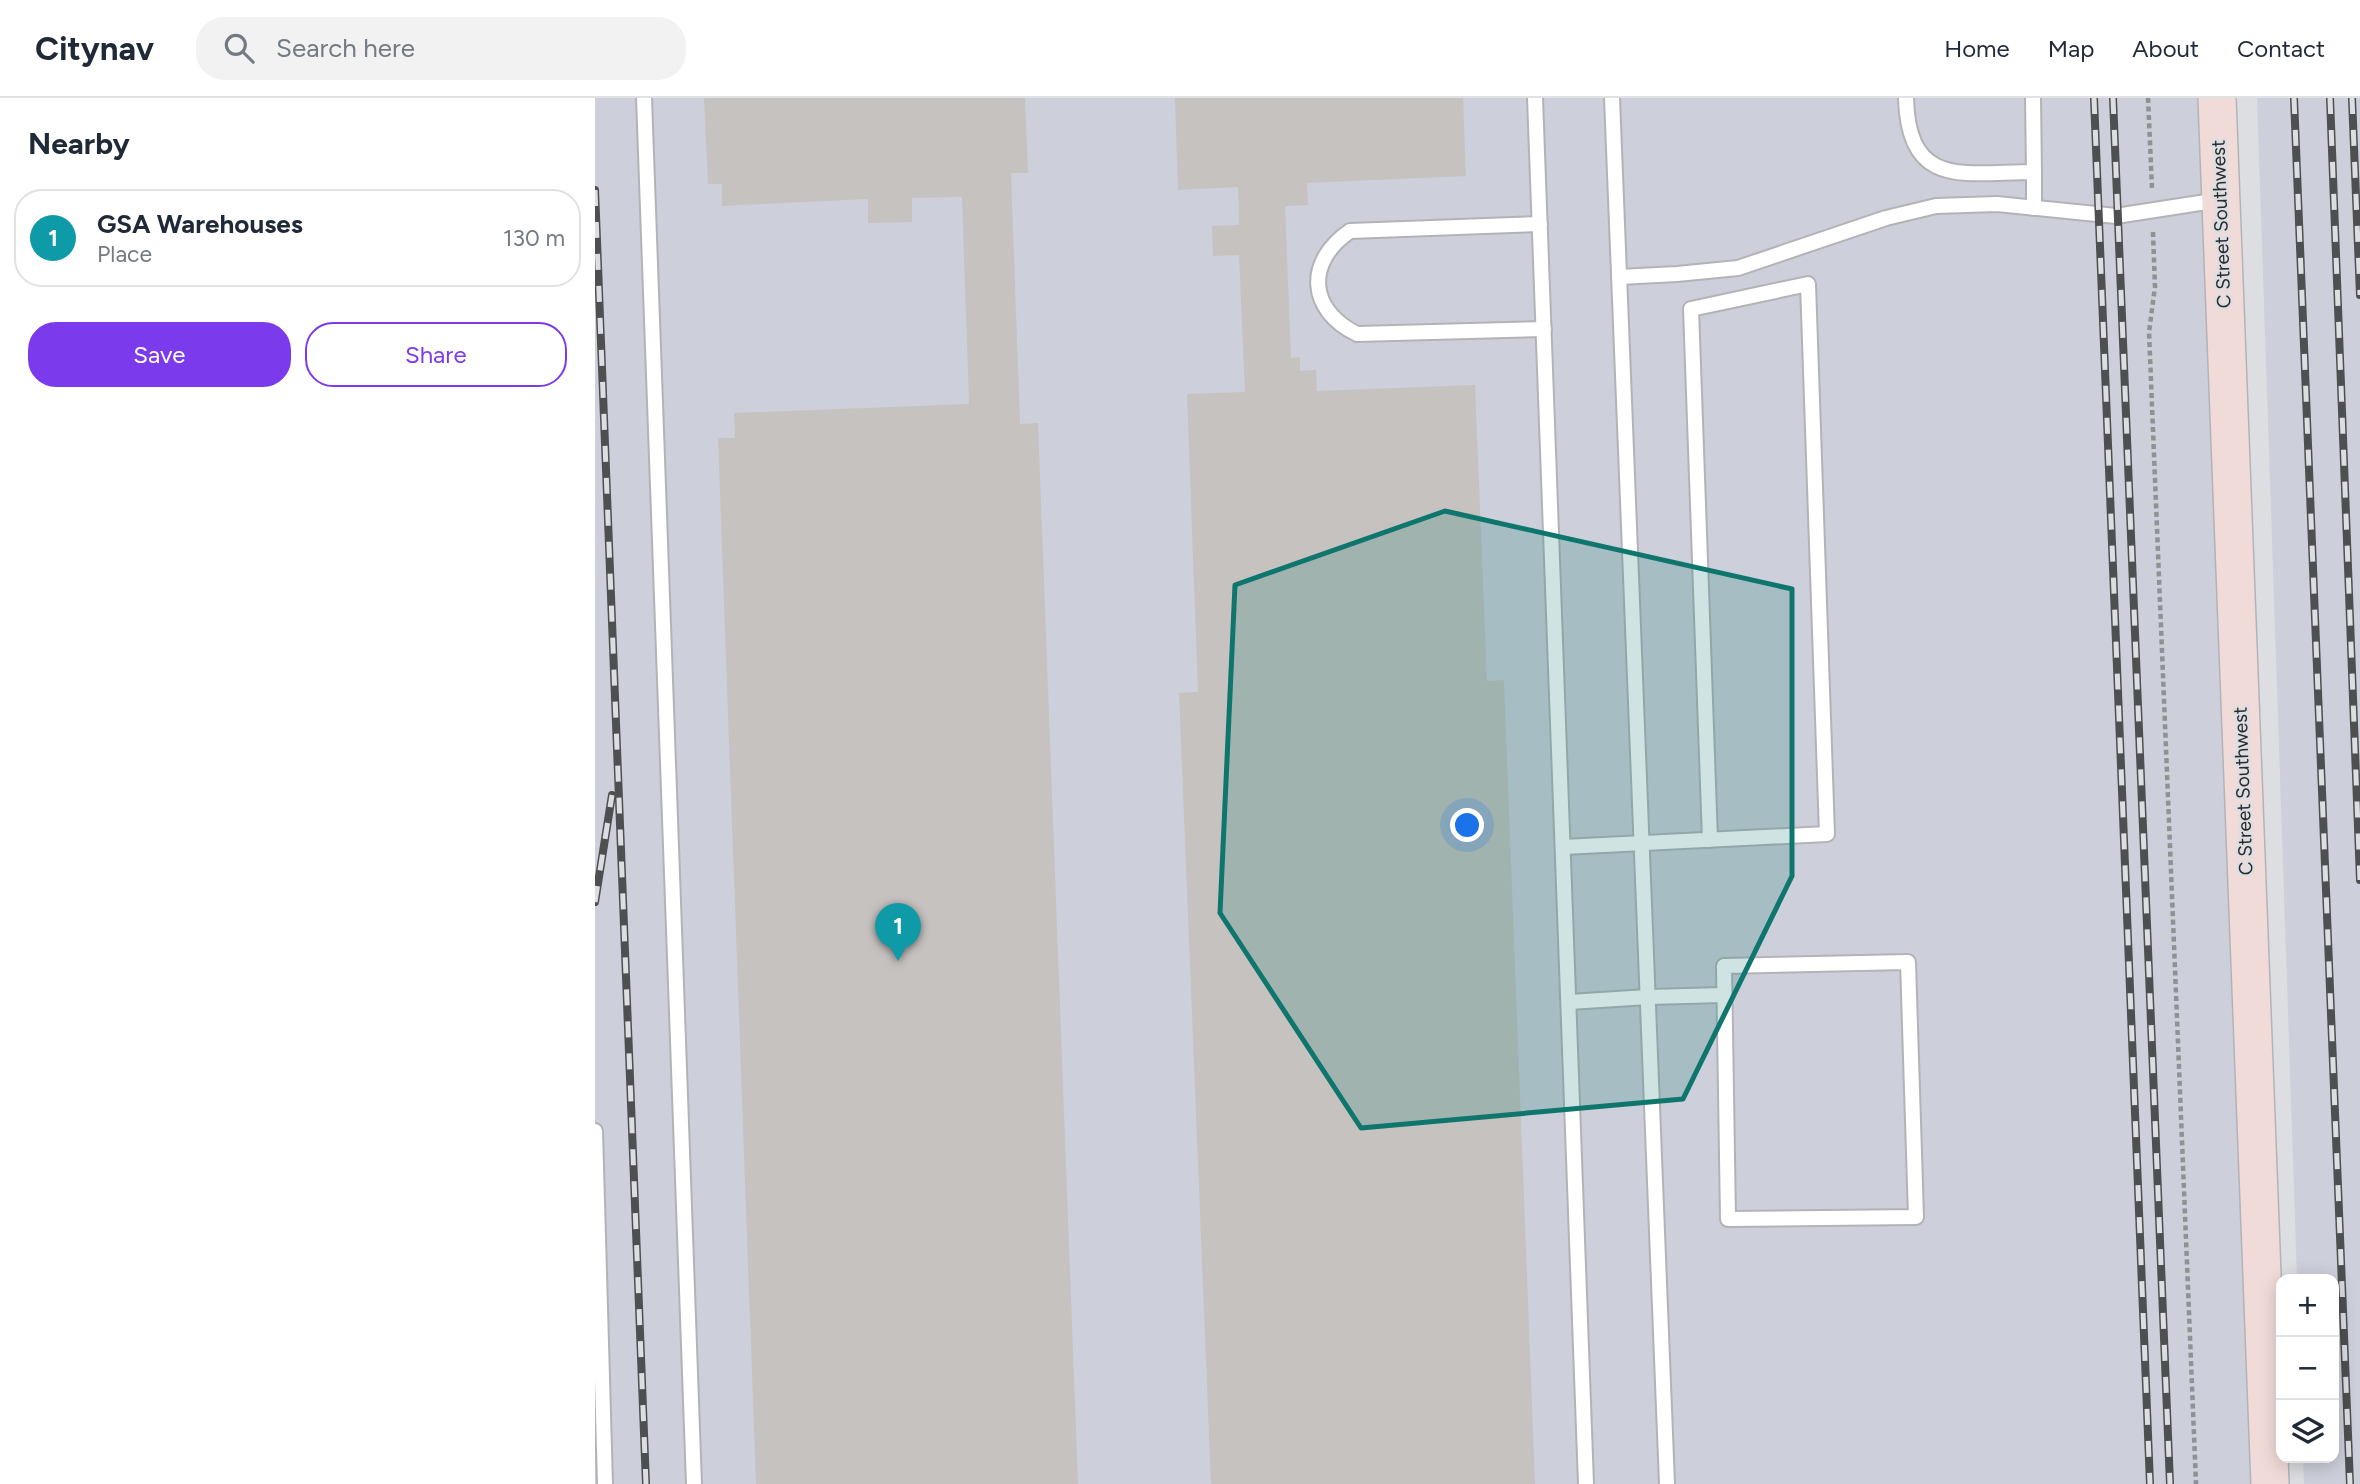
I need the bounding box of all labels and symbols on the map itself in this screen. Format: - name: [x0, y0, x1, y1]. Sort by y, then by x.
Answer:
- street label: C Street Southwest: [2207, 139, 2235, 309]
- street label: C Street Southwest: [2229, 706, 2257, 876]
- your location: [1450, 808, 1484, 842]
- pin: 1: [875, 903, 921, 961]

